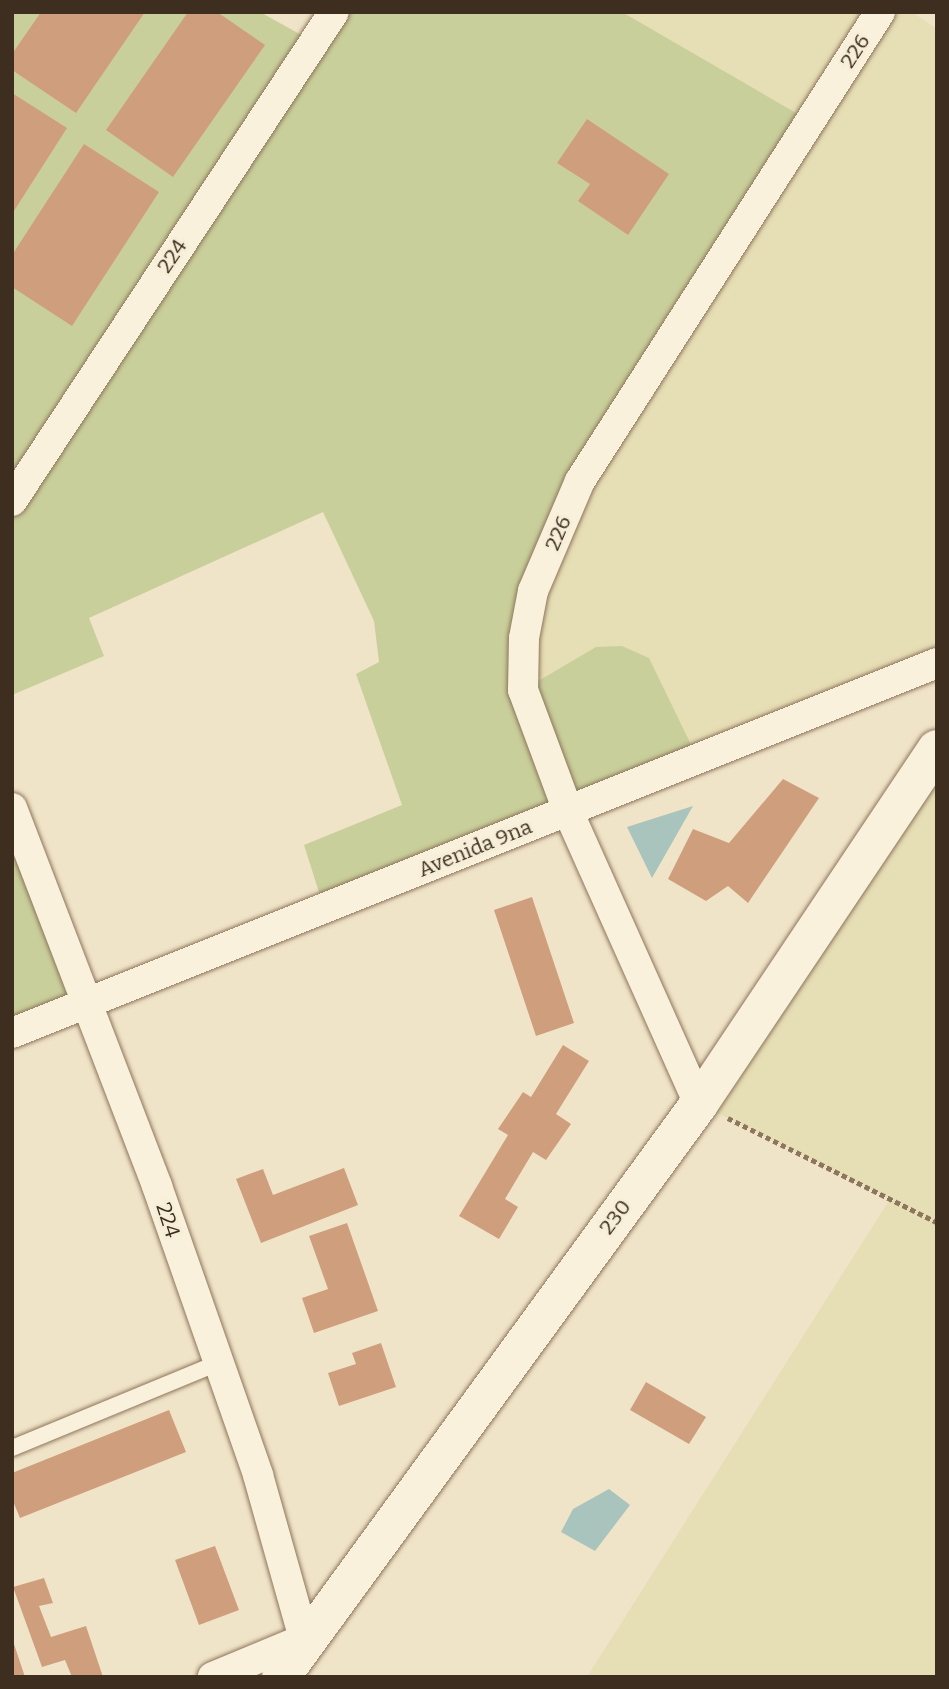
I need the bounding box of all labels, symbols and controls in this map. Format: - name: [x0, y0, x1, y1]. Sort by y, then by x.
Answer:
- street label: 226: [835, 29, 875, 73]
- street label: 224: [152, 234, 192, 278]
- street label: 226: [540, 512, 576, 554]
- street label: Avenida 9na: [414, 814, 536, 882]
- street label: 230: [594, 1195, 636, 1239]
- street label: 224: [151, 1199, 185, 1241]

